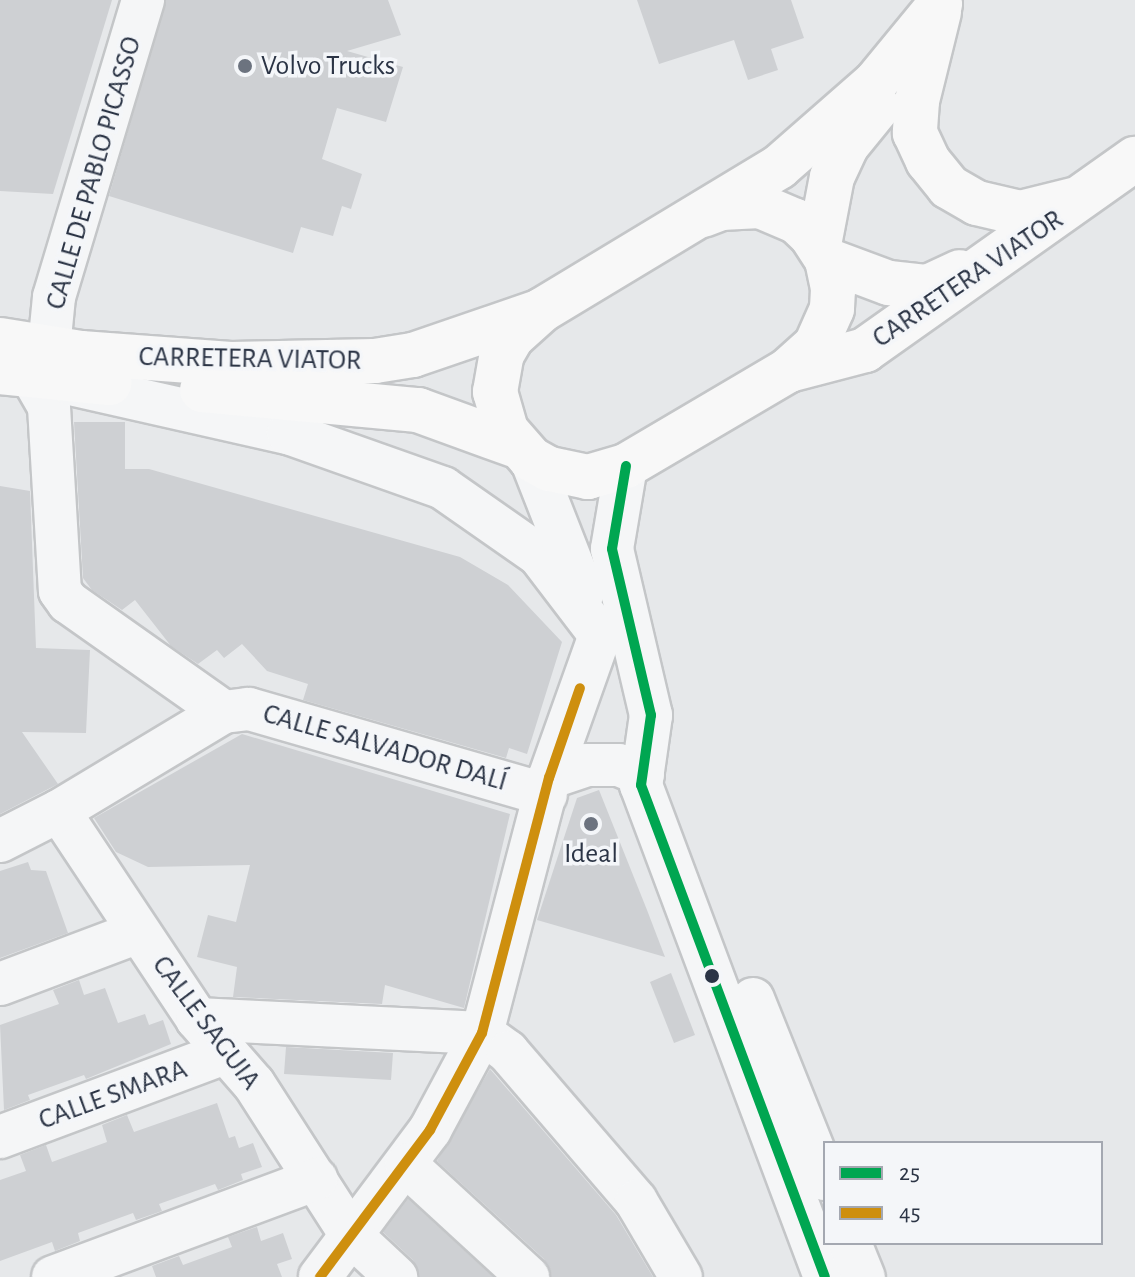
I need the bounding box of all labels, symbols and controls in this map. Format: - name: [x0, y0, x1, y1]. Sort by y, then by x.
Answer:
- street label: CALLE DE PABLO PICASSO: [39, 33, 149, 313]
- place label: Volvo Trucks: [261, 49, 395, 83]
- marker: Volvo Trucks: [236, 57, 254, 75]
- street label: CARRETERA VIATOR: [866, 203, 1070, 355]
- street label: CARRETERA VIATOR: [138, 340, 362, 378]
- street label: CALLE SALVADOR DALÍ: [259, 697, 511, 799]
- marker: Ideal: [582, 815, 600, 833]
- place label: Ideal: [564, 837, 618, 871]
- street label: CALLE SAGUIA: [145, 949, 267, 1097]
- unlabelled marker: [704, 968, 720, 984]
- street label: CALLE SMARA: [34, 1053, 192, 1137]
- legend: [823, 1141, 1103, 1245]
- text: 25: [899, 1161, 920, 1185]
- text: 45: [899, 1201, 921, 1225]

